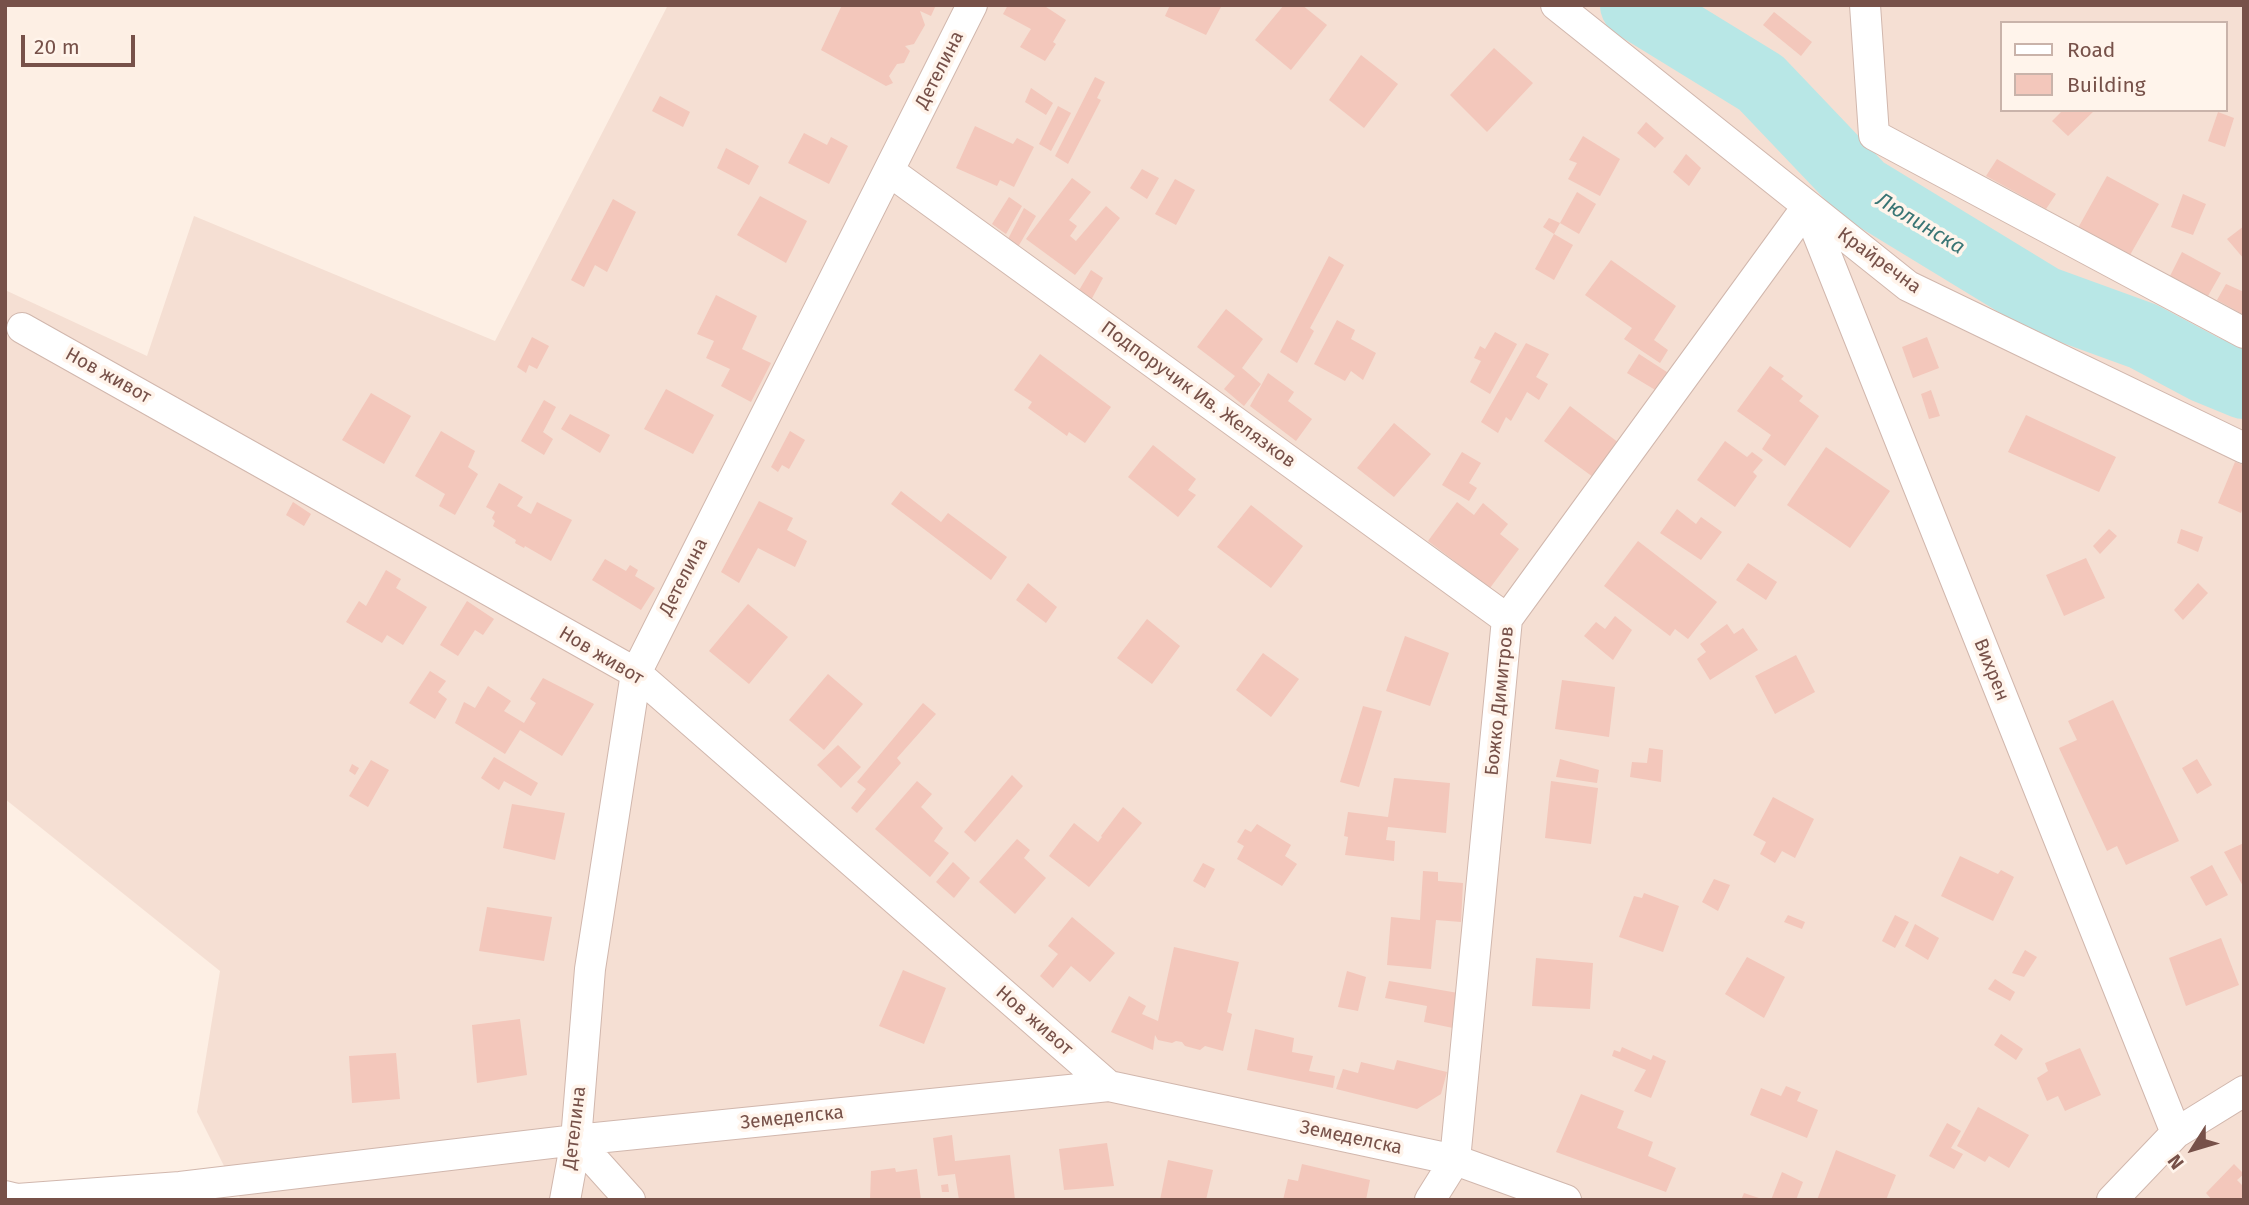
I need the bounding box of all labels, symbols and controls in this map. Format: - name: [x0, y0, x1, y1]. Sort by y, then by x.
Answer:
- scale bar: [24, 21, 138, 65]
- legend: [2000, 21, 2228, 112]
- street label: Детелина: [911, 28, 969, 112]
- text: 20 m: [34, 34, 80, 60]
- text: Road: [2067, 37, 2115, 63]
- text: Building: [2067, 72, 2146, 98]
- water label: Люлинска: [1871, 188, 1969, 260]
- street label: Крайречна: [1833, 223, 1925, 299]
- street label: Подпоручик Ив. Желязков: [1096, 317, 1300, 473]
- street label: Нов живот: [61, 343, 155, 409]
- street label: Детелина: [655, 535, 713, 619]
- street label: Нов живот: [555, 622, 647, 690]
- street label: Божко Димитров: [1481, 625, 1519, 777]
- street label: Вихрен: [1968, 636, 2014, 704]
- street label: Нов живот: [991, 981, 1077, 1061]
- street label: Детелина: [559, 1085, 591, 1171]
- street label: Земеделска: [739, 1101, 845, 1135]
- north arrow: [2158, 1114, 2228, 1184]
- street label: Земеделска: [1298, 1116, 1404, 1160]
- text: N: [2163, 1150, 2189, 1174]

